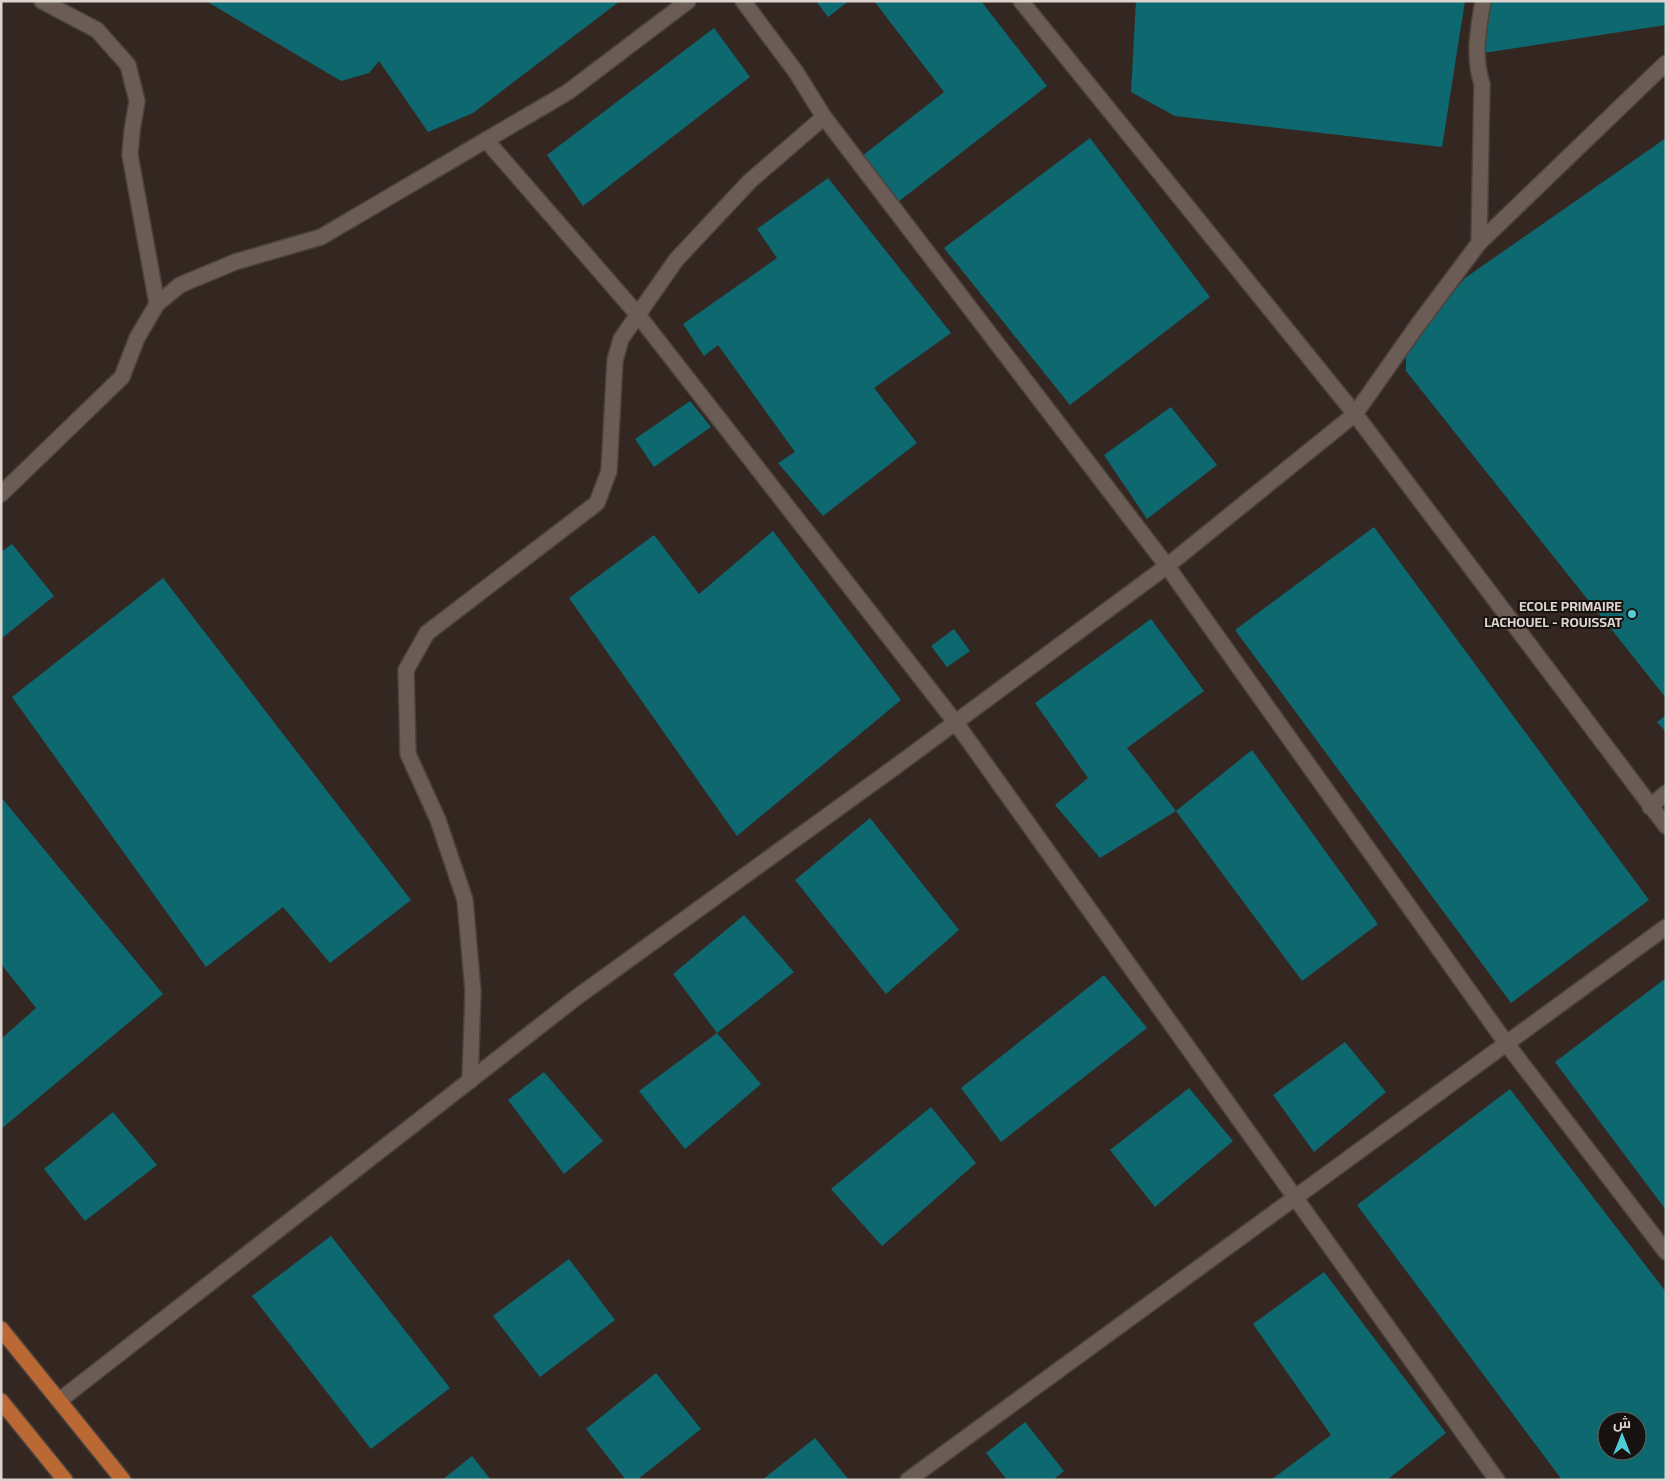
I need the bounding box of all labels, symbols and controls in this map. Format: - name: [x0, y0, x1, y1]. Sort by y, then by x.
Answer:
- place label: ECOLE PRIMAIRE LACHOUEL - ROUISSAT: [1484, 593, 1623, 635]
- marker: ECOLE PRIMAIRE LACHOUEL - ROUISSAT: [1626, 608, 1638, 620]
- text: ش: [1613, 1410, 1631, 1436]
- north arrow: [1597, 1411, 1647, 1461]

